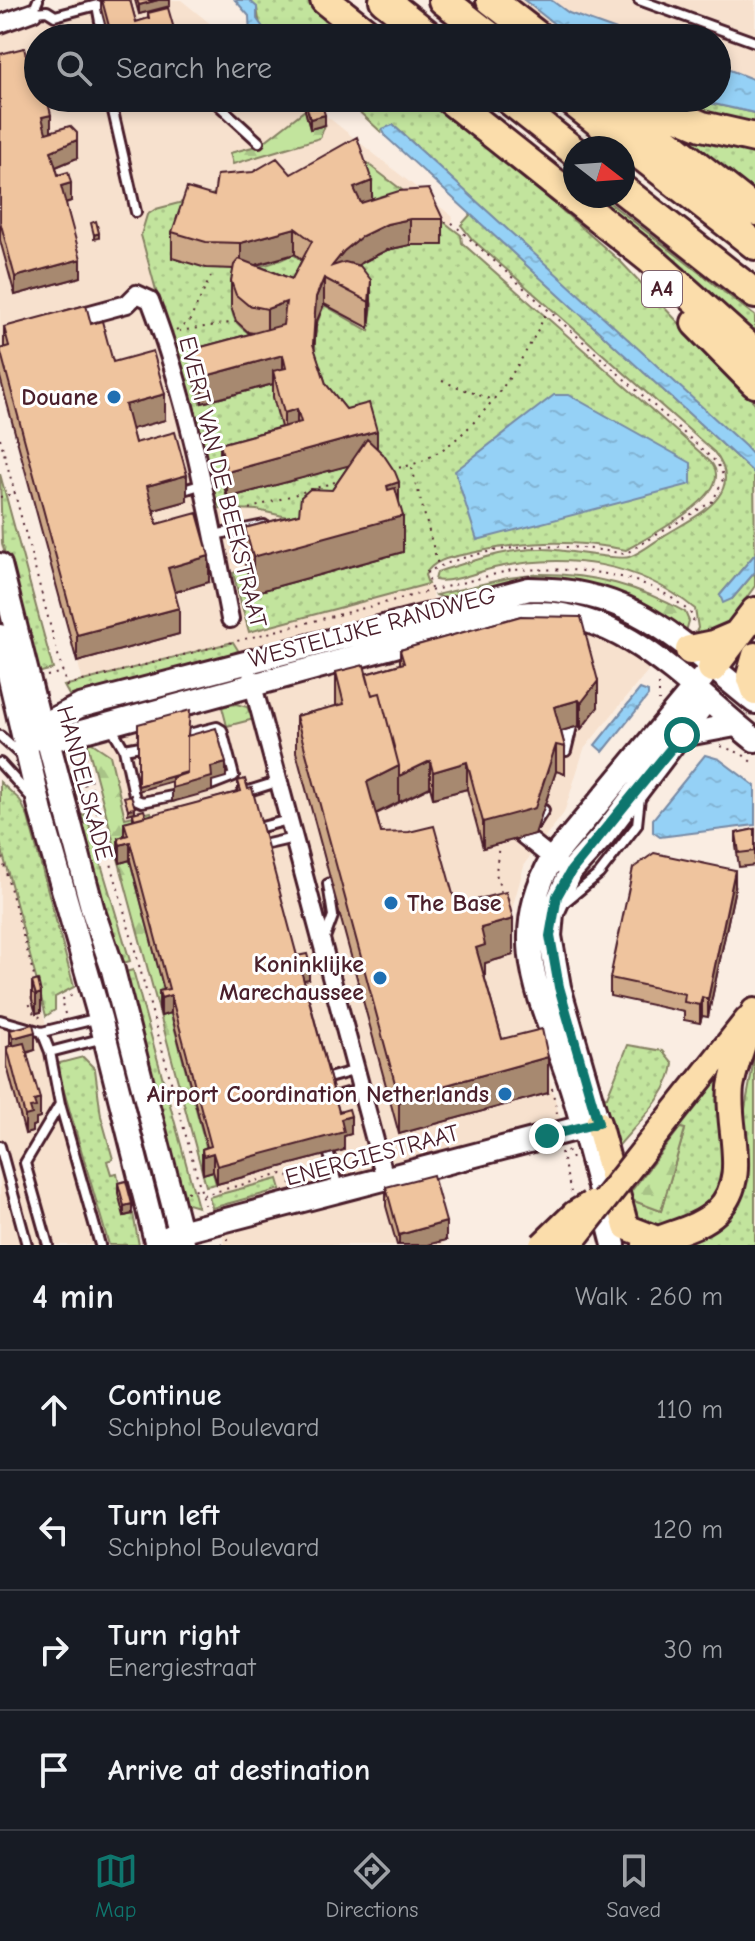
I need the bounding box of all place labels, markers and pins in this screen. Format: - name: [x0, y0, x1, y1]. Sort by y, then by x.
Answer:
- place label: Douane: [21, 383, 98, 411]
- marker: Douane: [105, 388, 123, 406]
- place label: The Base: [407, 889, 502, 917]
- marker: The Base: [382, 894, 400, 912]
- place label: Koninklijke Marechaussee: [219, 950, 364, 1006]
- marker: Koninklijke Marechaussee: [371, 969, 389, 987]
- place label: Airport Coordination Netherlands: [147, 1080, 489, 1108]
- marker: Airport Coordination Netherlands: [496, 1085, 514, 1103]

